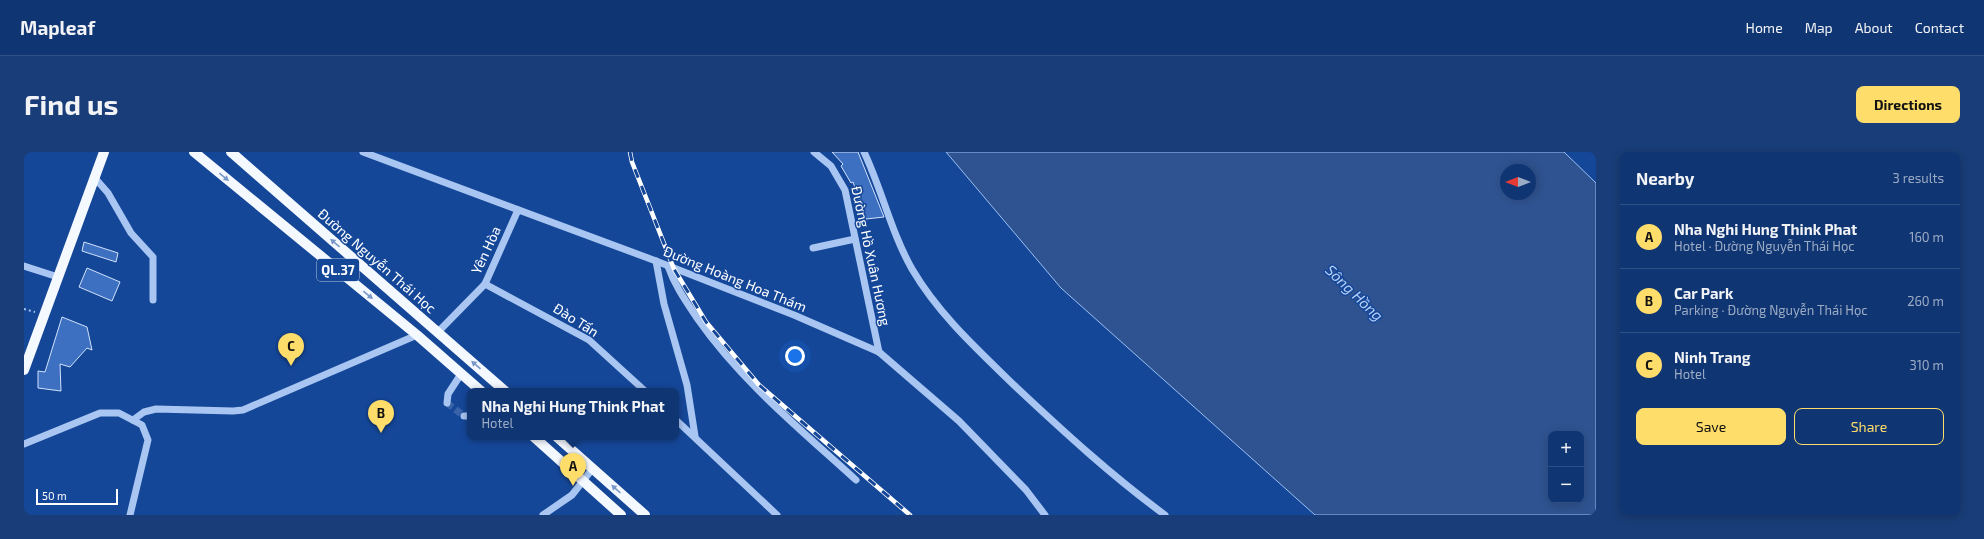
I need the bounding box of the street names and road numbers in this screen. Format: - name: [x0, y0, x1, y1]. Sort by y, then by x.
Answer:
- street label: Đường Hồ Xuân Hương: [848, 184, 895, 328]
- street label: Đường Nguyễn Thái Học: [315, 205, 440, 317]
- street label: Yên Hòa: [467, 223, 504, 276]
- street label: Đường Hoàng Hoa Thám: [661, 242, 809, 315]
- road number: QL.37: [317, 259, 359, 281]
- street label: Đào Tấn: [550, 299, 602, 340]

